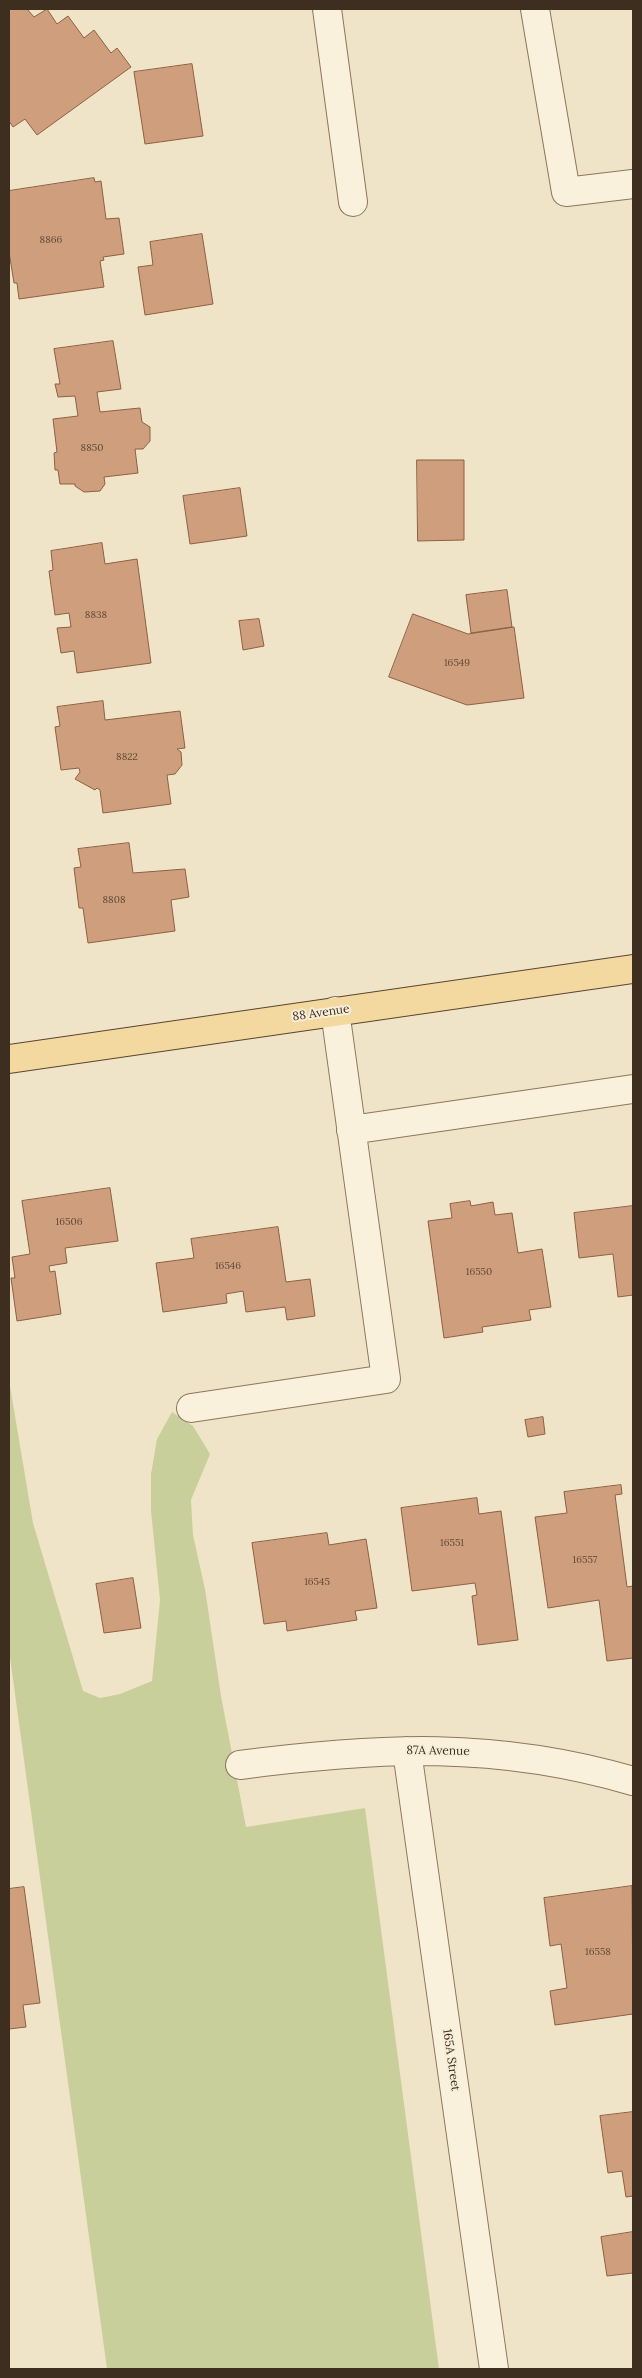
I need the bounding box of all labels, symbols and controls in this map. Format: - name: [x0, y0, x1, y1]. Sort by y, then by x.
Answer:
- house number: 8866: [40, 234, 62, 246]
- house number: 8850: [81, 442, 103, 454]
- house number: 8838: [85, 609, 107, 621]
- house number: 16549: [444, 657, 470, 669]
- house number: 8822: [116, 751, 138, 763]
- house number: 8808: [102, 894, 126, 906]
- street label: 88 Avenue: [292, 1002, 350, 1024]
- house number: 16506: [56, 1216, 82, 1228]
- house number: 16546: [215, 1260, 241, 1272]
- house number: 16550: [466, 1266, 492, 1278]
- house number: 16551: [440, 1537, 464, 1549]
- house number: 16557: [573, 1554, 597, 1566]
- house number: 16545: [304, 1576, 330, 1588]
- street label: 87A Avenue: [406, 1743, 470, 1759]
- house number: 16558: [585, 1946, 611, 1958]
- street label: 165A Street: [440, 2028, 462, 2092]

